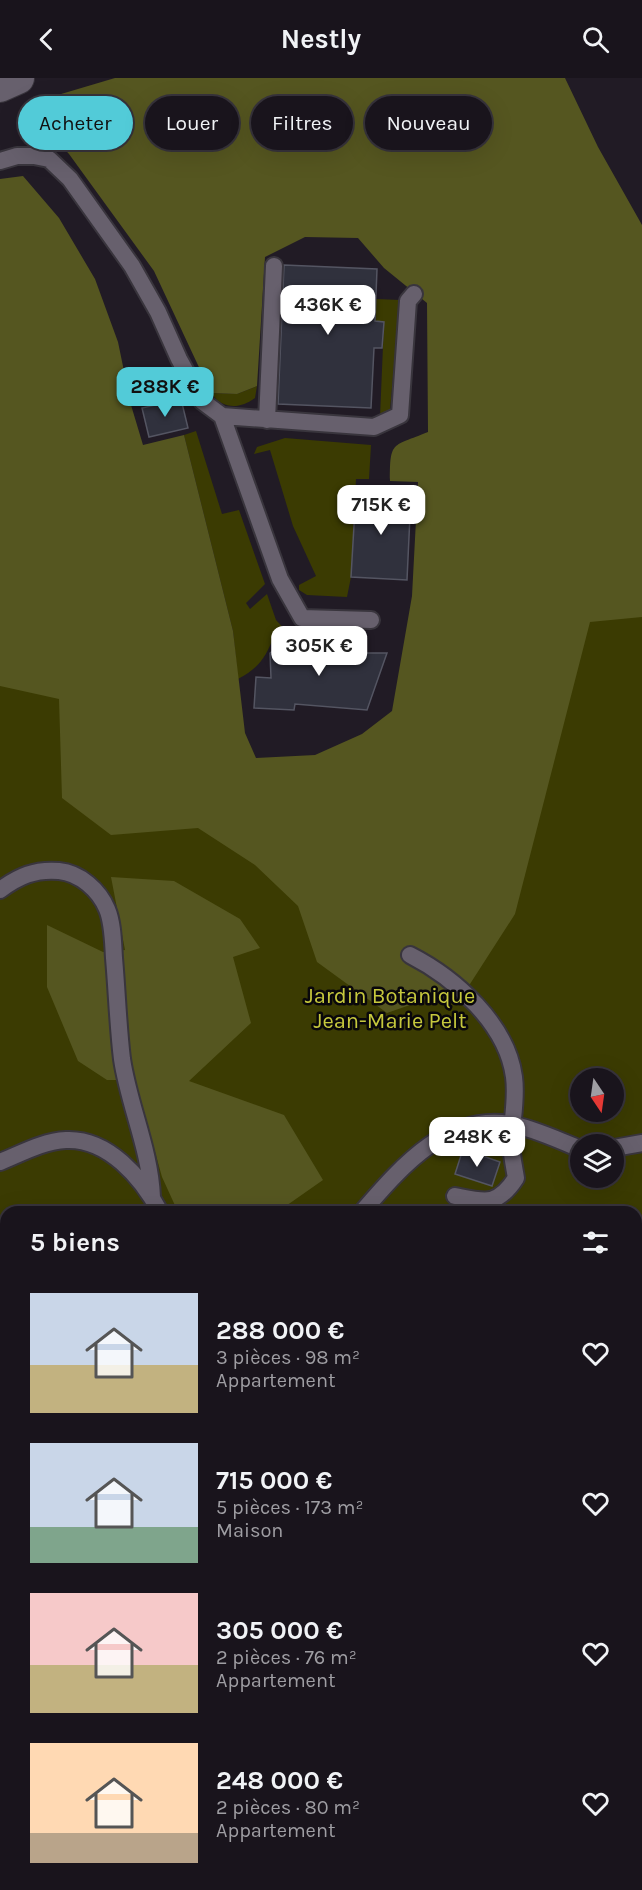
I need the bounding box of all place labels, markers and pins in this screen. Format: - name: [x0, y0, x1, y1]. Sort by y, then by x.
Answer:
- pin: 436K €: [279, 285, 377, 336]
- pin: 288K €: [116, 367, 214, 418]
- pin: 715K €: [332, 485, 430, 536]
- pin: 305K €: [270, 626, 368, 677]
- pin: 248K €: [428, 1117, 526, 1168]

